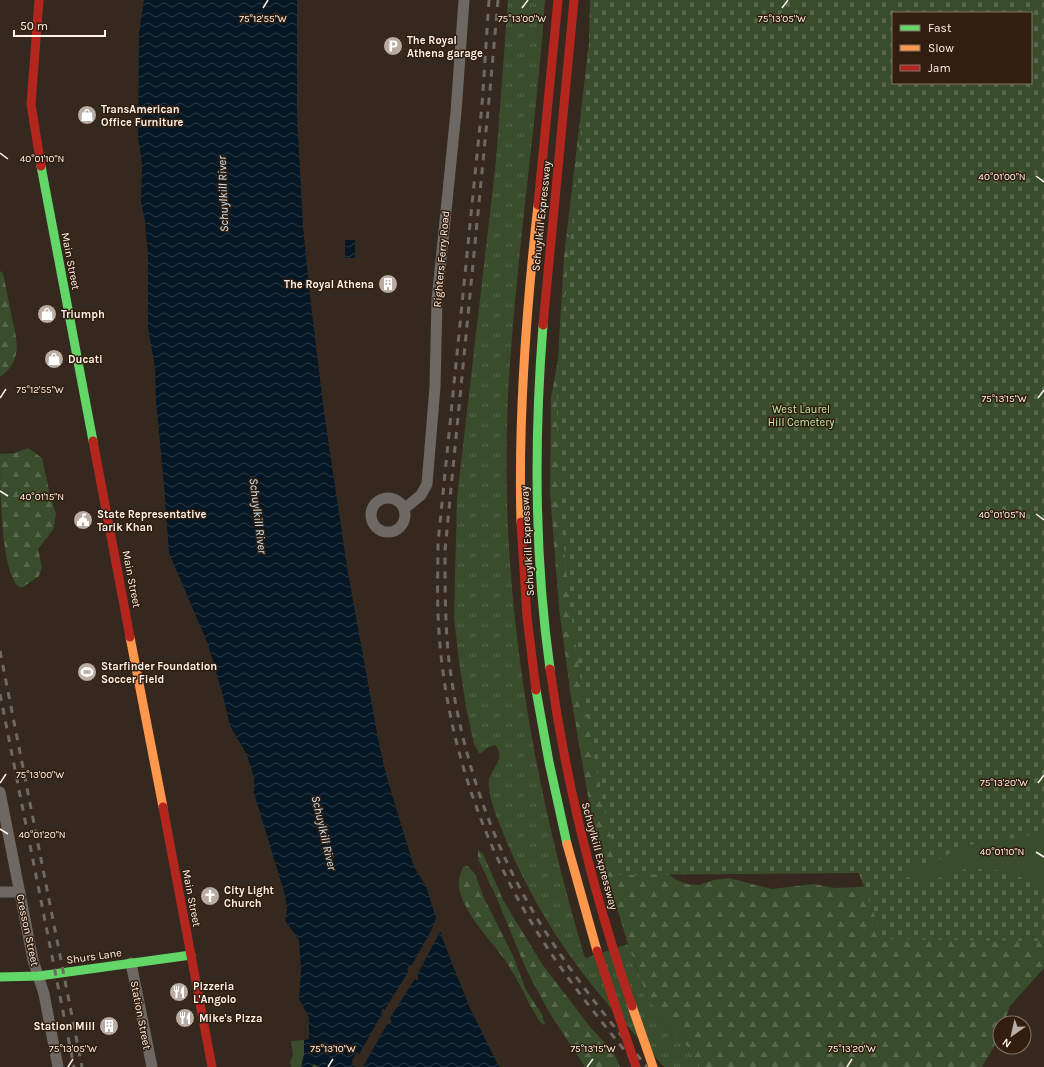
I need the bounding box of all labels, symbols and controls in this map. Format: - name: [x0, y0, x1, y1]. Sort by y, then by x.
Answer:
- scale bar: [14, 12, 105, 38]
- legend: [892, 12, 1032, 84]
- text: 75°12'55"W: [239, 13, 287, 25]
- text: 75°13'00"W: [498, 13, 546, 25]
- text: 75°13'05"W: [758, 13, 806, 25]
- text: 50 m: [20, 19, 48, 33]
- text: Fast: [928, 21, 952, 35]
- place label: The Royal Athena garage: [407, 34, 483, 60]
- parking icon: The Royal Athena garage: [382, 35, 404, 57]
- text: Slow: [928, 41, 954, 55]
- text: Jam: [928, 61, 951, 75]
- place label: TransAmerican Office Furniture: [101, 103, 184, 129]
- shop icon: TransAmerican Office Furniture: [76, 104, 98, 126]
- text: 40°01'10"N: [20, 153, 64, 165]
- water label: Schuylkill River: [215, 155, 231, 232]
- street label: Schuylkill Expressway: [529, 160, 554, 272]
- text: 40°01'00"N: [978, 171, 1026, 183]
- street label: Righters Ferry Road: [431, 210, 452, 308]
- street label: Main Street: [59, 231, 82, 291]
- building icon: The Royal Athena: [377, 273, 399, 295]
- place label: The Royal Athena: [284, 278, 374, 291]
- shop icon: Triumph: [36, 303, 58, 325]
- place label: Triumph: [61, 308, 105, 321]
- shop icon: Ducati: [43, 348, 65, 370]
- place label: Ducati: [68, 353, 103, 366]
- text: 75°12'55"W: [16, 384, 64, 396]
- text: 75°13'15"W: [981, 393, 1027, 405]
- park label: West Laurel Hill Cemetery: [768, 403, 834, 429]
- water label: Schuylkill River: [246, 477, 270, 556]
- street label: Schuylkill Expressway: [518, 485, 537, 597]
- text: 40°01'15"N: [20, 491, 64, 503]
- place label: State Representative Tarik Khan: [97, 508, 206, 534]
- public building icon: State Representative Tarik Khan: [72, 509, 94, 531]
- text: 40°01'05"N: [979, 509, 1026, 521]
- street label: Main Street: [120, 549, 143, 609]
- place label: Starfinder Foundation Soccer Field: [101, 660, 217, 686]
- sports icon: Starfinder Foundation Soccer Field: [76, 661, 98, 683]
- text: 75°13'00"W: [16, 769, 64, 781]
- text: 75°13'20"W: [980, 777, 1028, 789]
- water label: Schuylkill River: [309, 794, 340, 873]
- street label: Schuylkill Expressway: [579, 801, 620, 911]
- text: 40°01'20"N: [18, 829, 66, 841]
- text: 40°01'10"N: [980, 846, 1024, 858]
- street label: Main Street: [180, 868, 203, 928]
- place label: City Light Church: [224, 884, 275, 910]
- church icon: City Light Church: [199, 885, 221, 907]
- street label: Cresson Street: [14, 893, 41, 967]
- street label: Shurs Lane: [66, 946, 123, 967]
- street label: Station Street: [127, 980, 154, 1051]
- place label: Pizzeria L'Angolo: [193, 980, 236, 1006]
- restaurant icon: Pizzeria L'Angolo: [168, 981, 190, 1003]
- restaurant icon: Mike's Pizza: [174, 1007, 196, 1029]
- place label: Mike's Pizza: [199, 1012, 262, 1025]
- building icon: Station Mill: [98, 1015, 120, 1037]
- north arrow: [992, 1015, 1032, 1055]
- place label: Station Mill: [33, 1020, 95, 1033]
- text: N: [1000, 1035, 1014, 1050]
- text: 75°13'05"W: [49, 1043, 97, 1055]
- text: 75°13'10"W: [310, 1043, 356, 1055]
- text: 75°13'15"W: [570, 1043, 616, 1055]
- text: 75°13'20"W: [828, 1043, 876, 1055]

